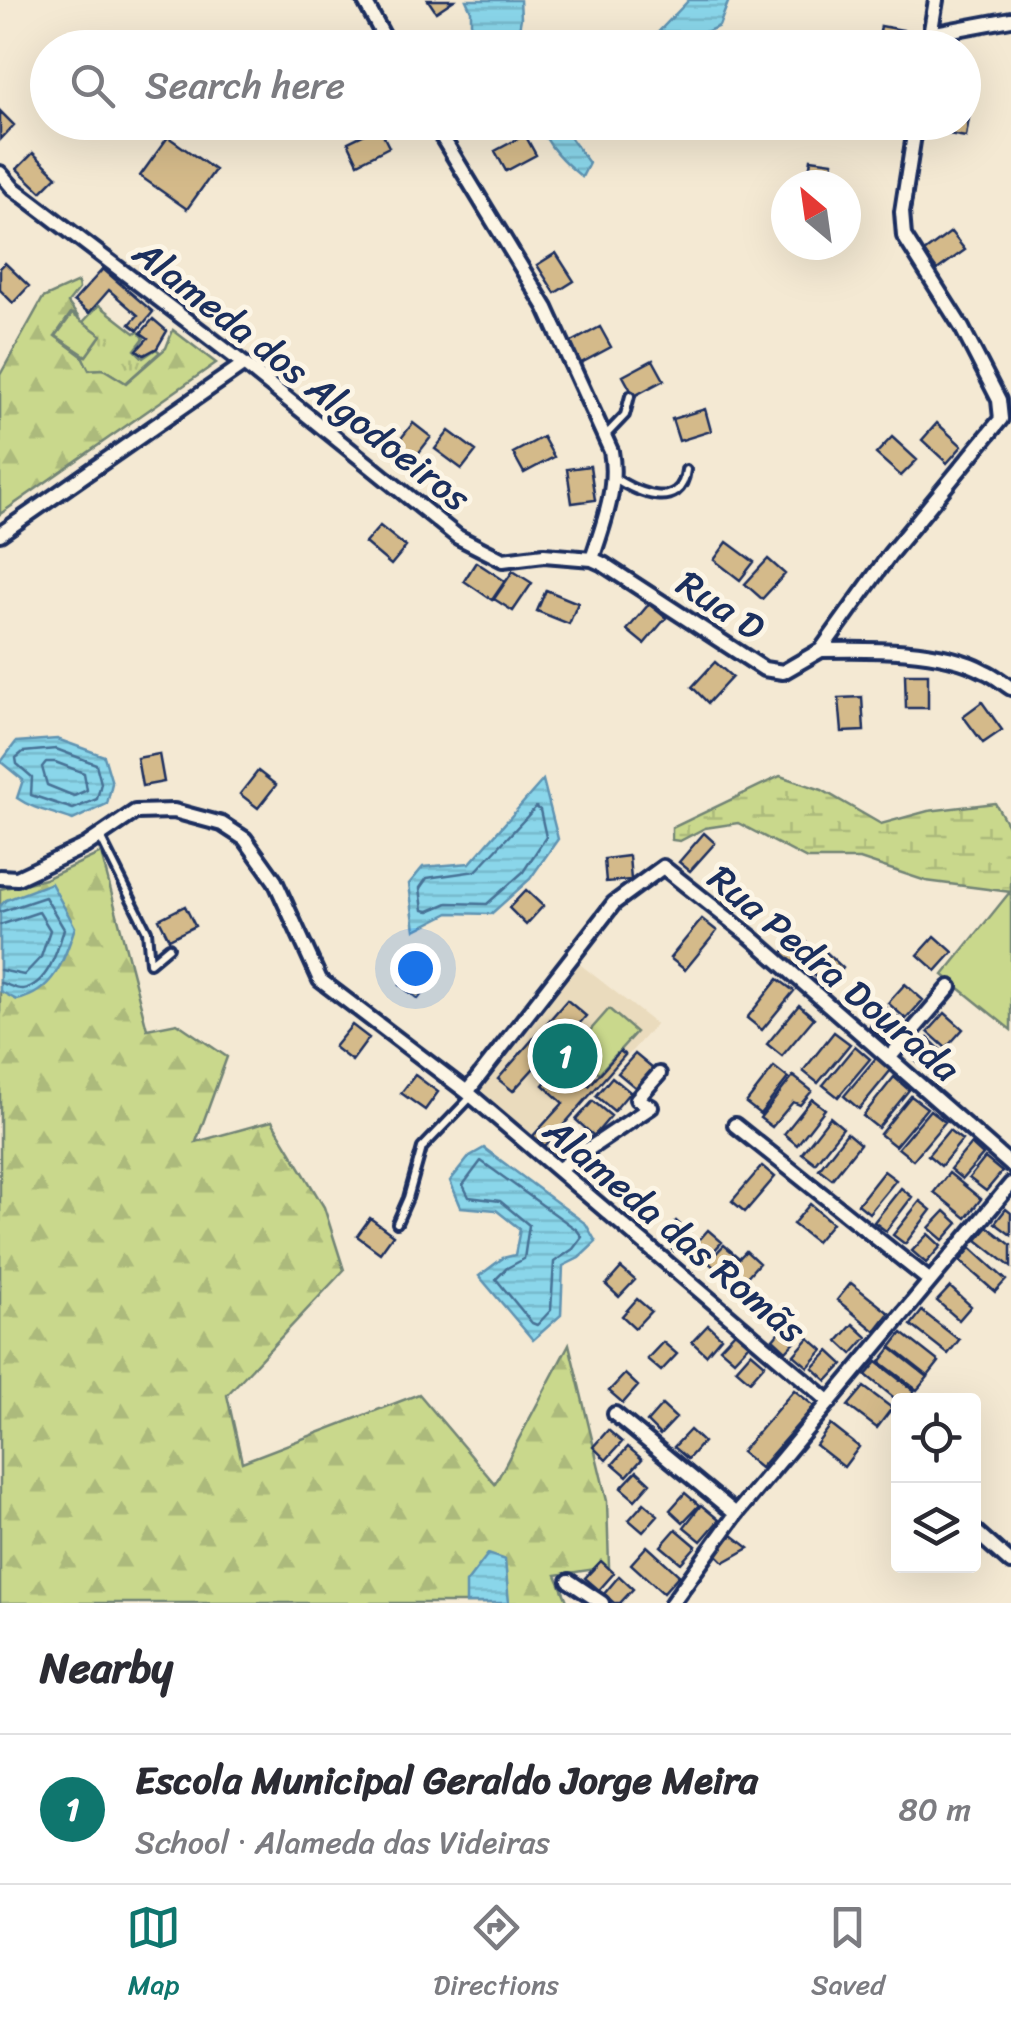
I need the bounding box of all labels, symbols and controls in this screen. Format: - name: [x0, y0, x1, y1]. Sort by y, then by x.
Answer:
- search box: [30, 30, 981, 140]
- text: Search here: [145, 52, 345, 119]
- icon: search: [65, 58, 120, 113]
- north arrow: [771, 170, 861, 260]
- street label: Alameda dos Algodoeiros: [117, 221, 486, 530]
- street label: Rua D: [663, 551, 779, 660]
- street label: Rua Pedra Dourada: [692, 847, 976, 1100]
- your location: [390, 943, 441, 994]
- pin: 1: [532, 1018, 598, 1094]
- street label: Alameda das Romãs: [527, 1099, 822, 1362]
- map controls: [891, 1393, 981, 1573]
- button: locate: [891, 1393, 981, 1483]
- button: layers: [891, 1483, 981, 1573]
- text: Nearby: [40, 1631, 173, 1705]
- text: Escola Municipal Geraldo Jorge Meira: [135, 1747, 758, 1814]
- text: 1: [66, 1781, 79, 1838]
- text: 80 m: [899, 1781, 971, 1838]
- text: School · Alameda das Videiras: [135, 1814, 550, 1871]
- tab: Map: [126, 1900, 181, 2009]
- tab: Directions: [433, 1900, 559, 2009]
- tab: Saved: [811, 1900, 885, 2009]

